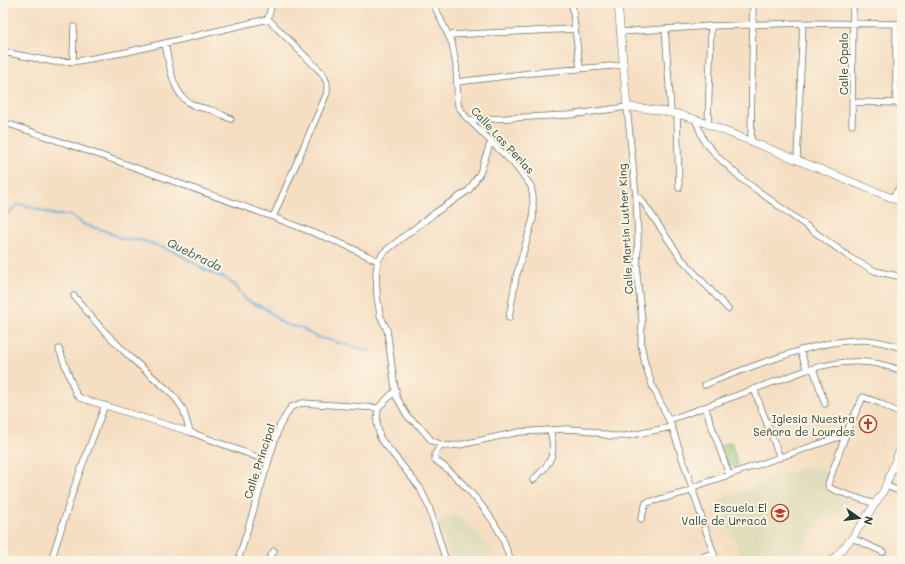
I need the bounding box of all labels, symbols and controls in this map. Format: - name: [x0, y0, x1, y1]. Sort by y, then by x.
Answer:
- street label: Calle Ópalo: [836, 32, 851, 95]
- street label: Calle Las Perlas: [468, 103, 538, 177]
- street label: Calle Martin Luther King: [614, 163, 636, 295]
- water label: Quebrada: [165, 234, 225, 274]
- place label: Iglesia Nuestra Señora de Lourdes: [753, 411, 855, 439]
- church icon: Iglesia Nuestra Señora de Lourdes: [858, 414, 878, 434]
- street label: Calle Principal: [240, 421, 278, 501]
- north arrow: [839, 498, 879, 538]
- place label: Escuela El Valle de Urracá: [681, 500, 767, 528]
- school or university icon: Escuela El Valle de Urracá: [770, 503, 790, 523]
- text: N: [861, 515, 877, 526]

